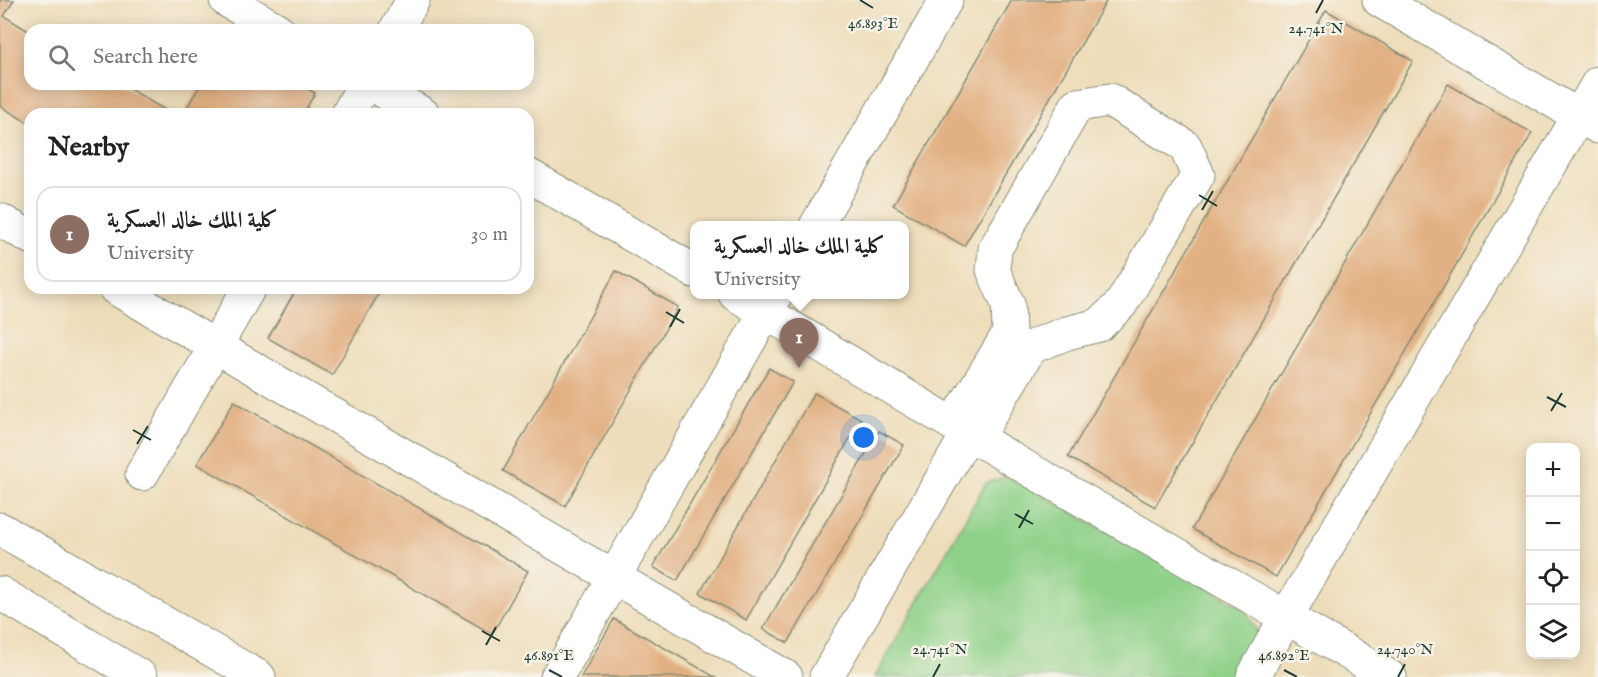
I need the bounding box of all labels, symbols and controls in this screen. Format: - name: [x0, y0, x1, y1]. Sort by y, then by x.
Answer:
- text: 46.893°E: [848, 14, 898, 33]
- text: 24.741°N: [1289, 19, 1343, 38]
- search box: [24, 24, 534, 90]
- icon: search: [45, 41, 78, 74]
- text: Search here: [93, 43, 198, 71]
- text: Nearby: [48, 131, 129, 164]
- text: كلية الملك خالد العسكرية: [107, 207, 278, 235]
- popup: [690, 221, 909, 299]
- text: 1: [66, 222, 73, 247]
- text: 30 m: [471, 222, 508, 247]
- text: كلية الملك خالد العسكرية: [714, 233, 885, 261]
- text: University: [107, 241, 194, 266]
- text: University: [714, 267, 801, 292]
- pin: 1: [780, 318, 818, 368]
- your location: [849, 423, 878, 452]
- map controls: [1526, 443, 1580, 659]
- button: +: [1526, 443, 1580, 497]
- button: −: [1526, 497, 1580, 551]
- button: locate: [1526, 551, 1580, 605]
- button: layers: [1526, 605, 1580, 659]
- text: 24.741°N: [913, 640, 967, 659]
- text: 24.740°N: [1377, 640, 1433, 659]
- text: 46.891°E: [524, 646, 574, 665]
- text: 46.892°E: [1258, 646, 1310, 665]

